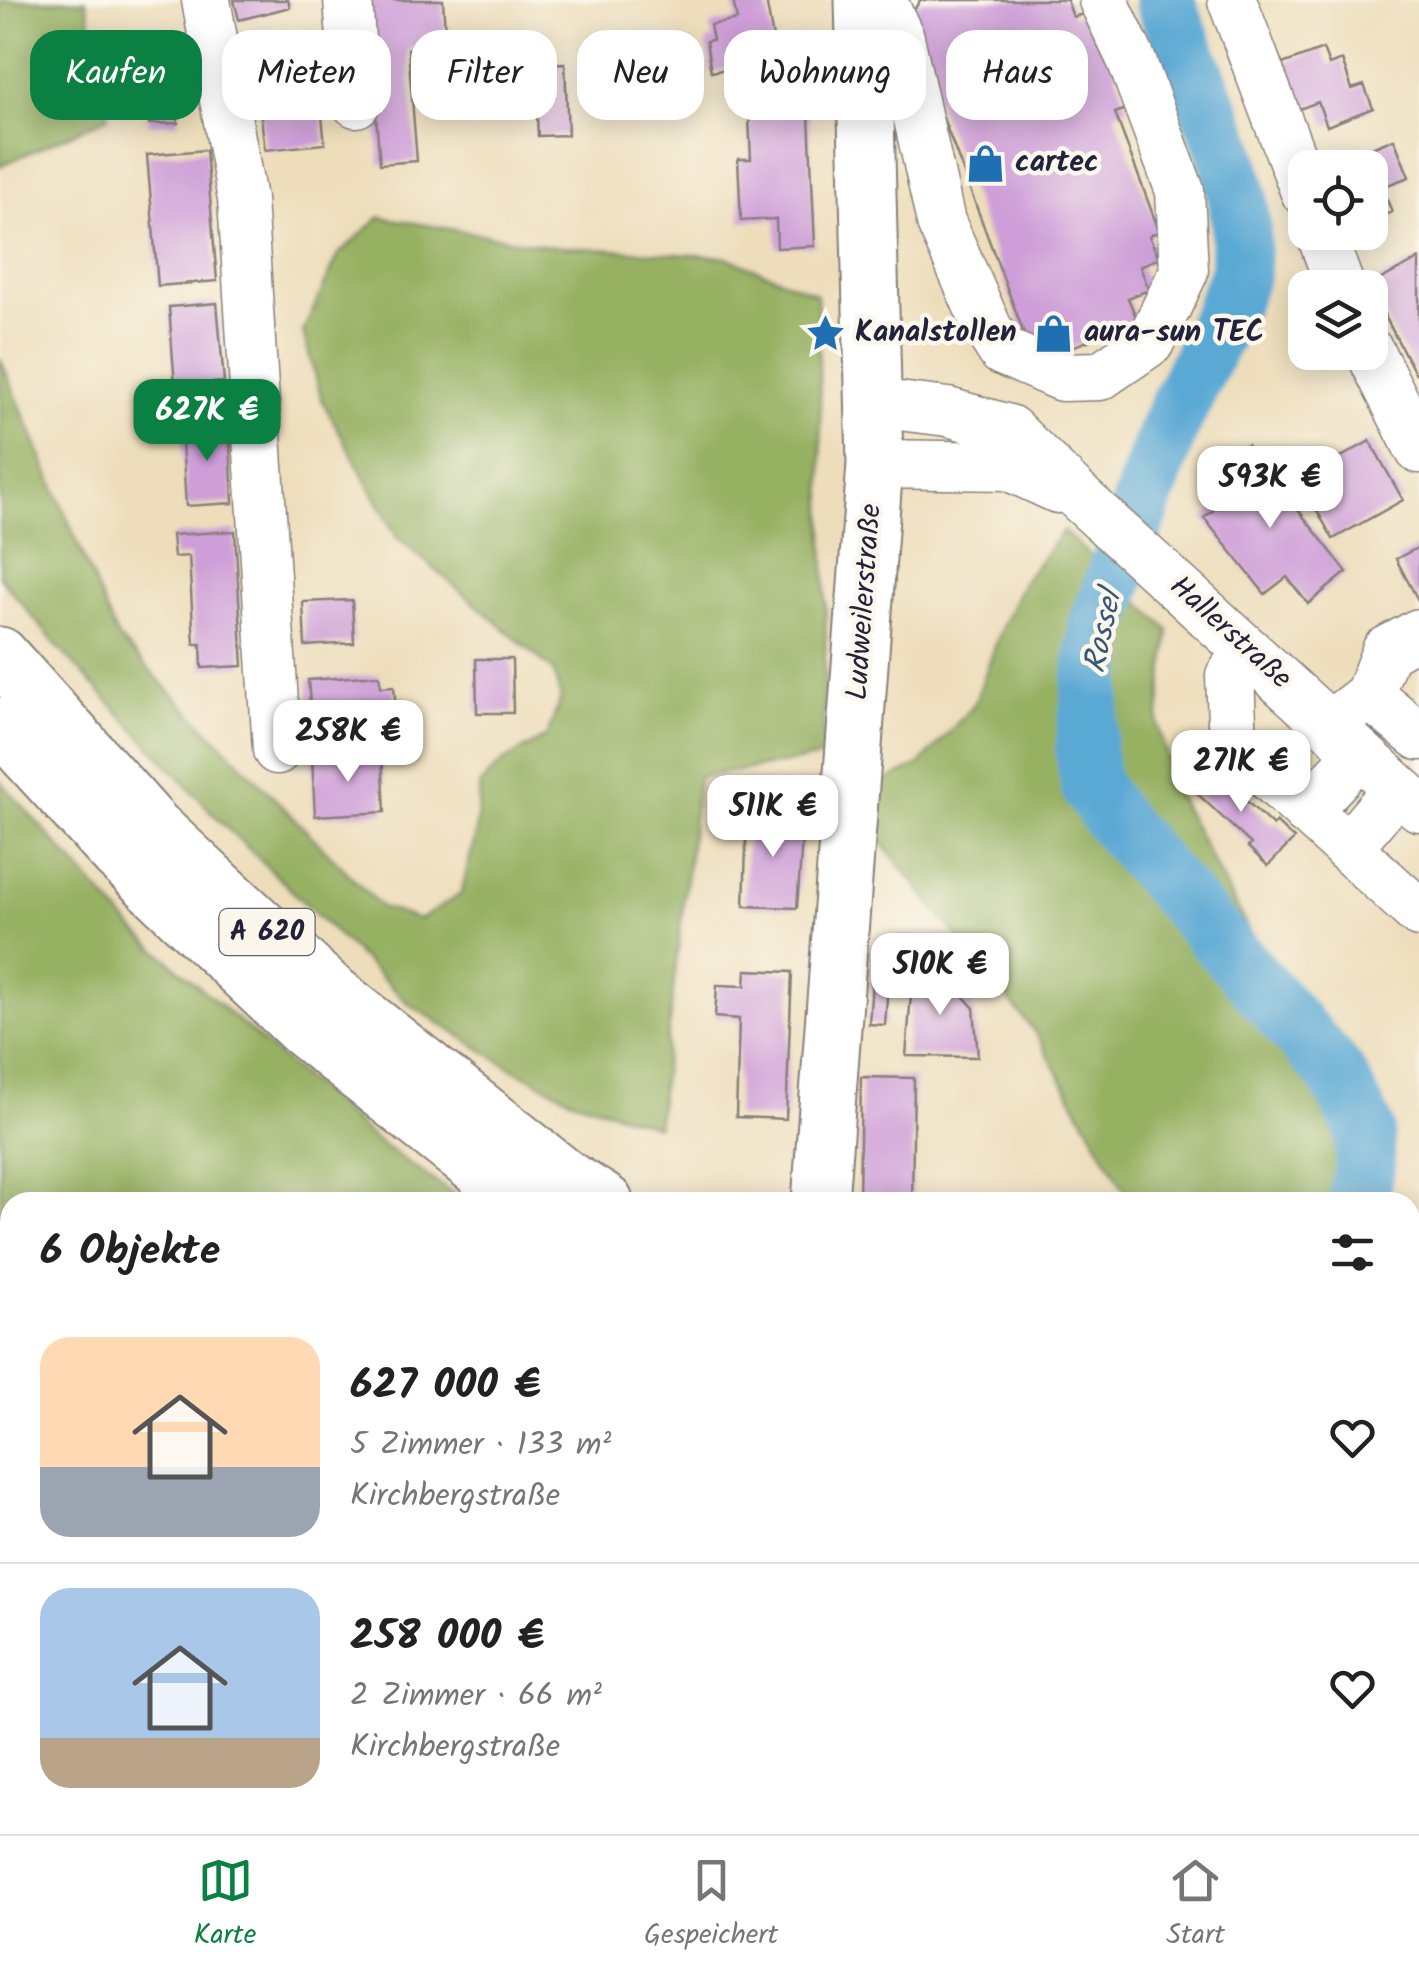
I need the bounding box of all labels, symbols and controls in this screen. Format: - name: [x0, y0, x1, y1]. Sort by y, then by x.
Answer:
- chip: Kaufen: [30, 30, 202, 120]
- chip: Mieten: [222, 30, 391, 120]
- chip: Filter: [411, 30, 557, 120]
- chip: Neu: [577, 30, 704, 120]
- chip: Wohnung: [724, 30, 926, 120]
- chip: Haus: [946, 30, 1088, 120]
- place label: cartec: [1015, 139, 1099, 187]
- shop icon: cartec: [964, 142, 1006, 184]
- map controls: [1288, 150, 1388, 370]
- button: locate: [1288, 150, 1388, 250]
- button: layers: [1288, 270, 1388, 370]
- place label: Kanalstollen: [855, 309, 1017, 357]
- place label: aura-sun TEC: [1084, 309, 1264, 357]
- place icon: Kanalstollen: [804, 312, 846, 354]
- shop icon: aura-sun TEC: [1033, 312, 1075, 354]
- pin: 627K €: [126, 379, 288, 464]
- text: 627K €: [156, 386, 258, 437]
- pin: 593K €: [1189, 446, 1351, 531]
- text: 593K €: [1219, 453, 1321, 504]
- street label: Ludweilerstraße: [834, 502, 896, 702]
- street label: Hallerstraße: [1158, 564, 1302, 702]
- water label: Rossel: [1070, 580, 1139, 678]
- pin: 258K €: [267, 700, 429, 785]
- text: 258K €: [295, 707, 401, 758]
- pin: 271K €: [1160, 730, 1322, 815]
- text: 271K €: [1193, 737, 1289, 788]
- pin: 511K €: [692, 775, 854, 860]
- text: 511K €: [729, 782, 817, 833]
- road number: A 620: [220, 909, 314, 955]
- pin: 510K €: [859, 933, 1021, 1018]
- text: 510K €: [893, 940, 987, 991]
- text: 6 Objekte: [40, 1219, 220, 1286]
- icon: filters: [1325, 1225, 1380, 1280]
- text: 627 000 €: [350, 1353, 541, 1420]
- icon: home: [120, 1377, 240, 1497]
- icon: heart: [1325, 1410, 1380, 1465]
- text: 5 Zimmer · 133 m²: [350, 1420, 611, 1471]
- text: Kirchbergstraße: [350, 1471, 560, 1522]
- text: 258 000 €: [350, 1604, 544, 1671]
- icon: home: [120, 1628, 240, 1748]
- icon: heart: [1325, 1661, 1380, 1716]
- text: 2 Zimmer · 66 m²: [350, 1671, 602, 1722]
- text: Kirchbergstraße: [350, 1722, 560, 1773]
- tab: Karte: [194, 1853, 256, 1958]
- tab: Gespeichert: [644, 1853, 778, 1958]
- tab: Start: [1166, 1853, 1225, 1958]

